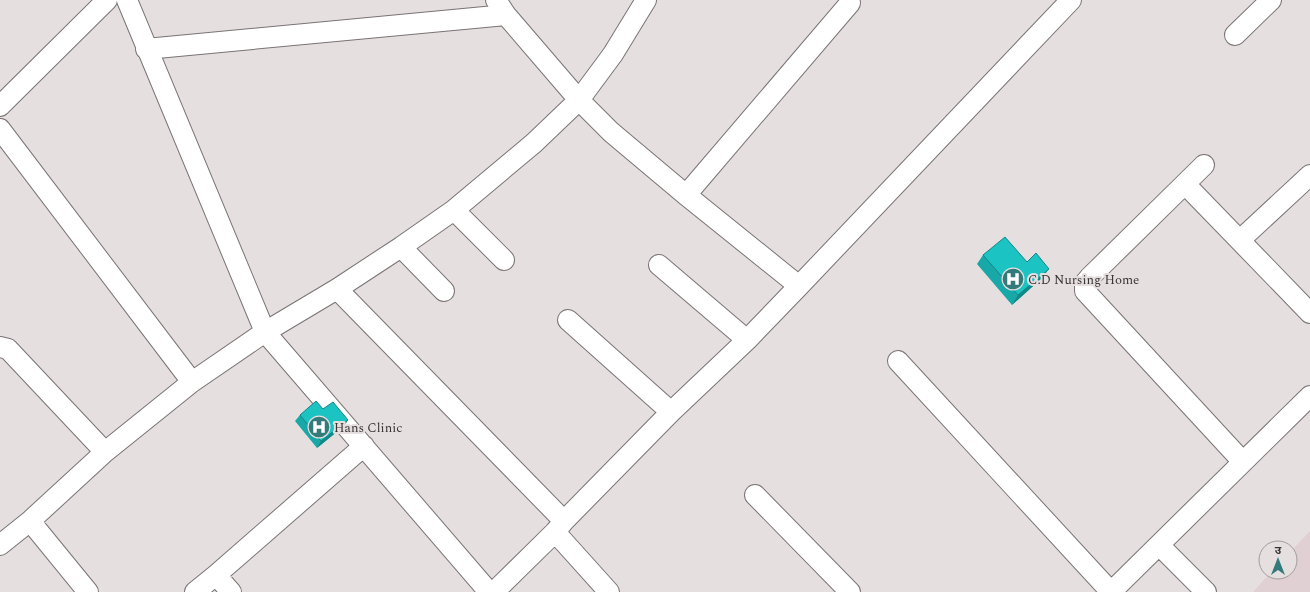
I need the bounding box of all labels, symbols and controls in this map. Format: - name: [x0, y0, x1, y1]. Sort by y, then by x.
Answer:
- hospital icon: C.D Nursing Home: [1000, 266, 1026, 292]
- place label: C.D Nursing Home: [1028, 270, 1139, 290]
- hospital icon: Hans Clinic: [306, 414, 332, 440]
- place label: Hans Clinic: [334, 418, 402, 438]
- north arrow: [1258, 540, 1298, 580]
- text: उ: [1275, 542, 1282, 559]

